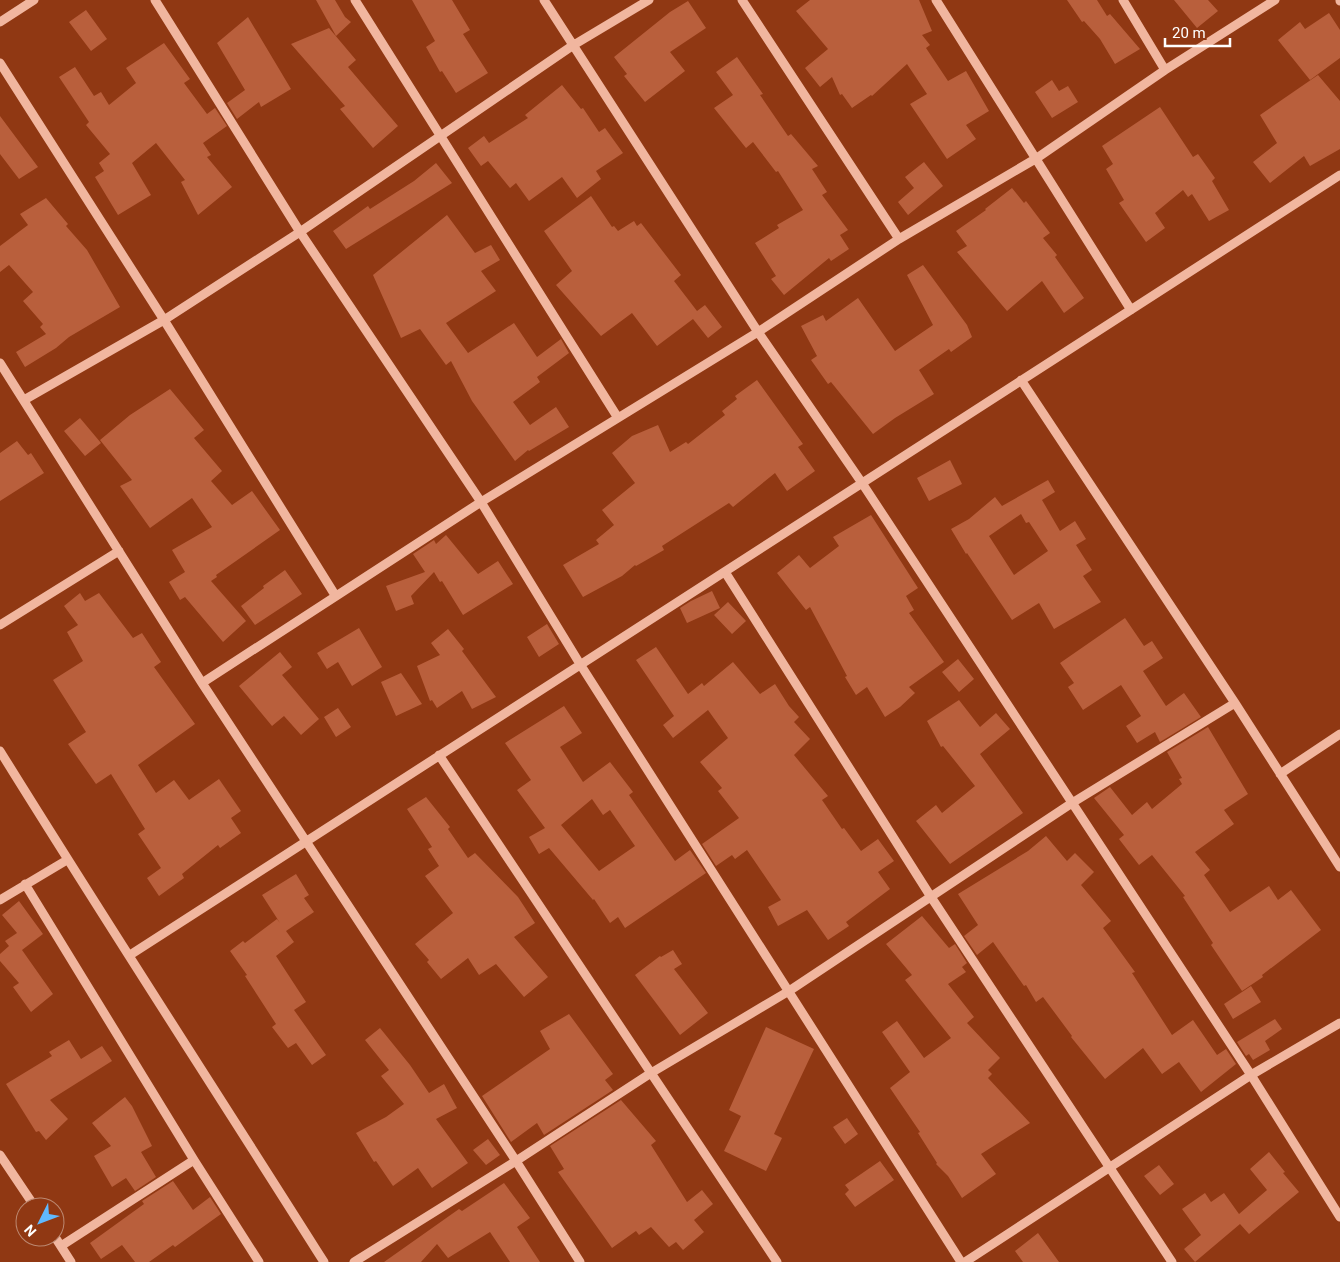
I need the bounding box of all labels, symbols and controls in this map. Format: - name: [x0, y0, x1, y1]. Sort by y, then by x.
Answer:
- scale bar: [1165, 15, 1230, 47]
- text: 20 m: [1172, 24, 1206, 42]
- north arrow: [15, 1197, 65, 1247]
- text: N: [21, 1222, 40, 1240]

